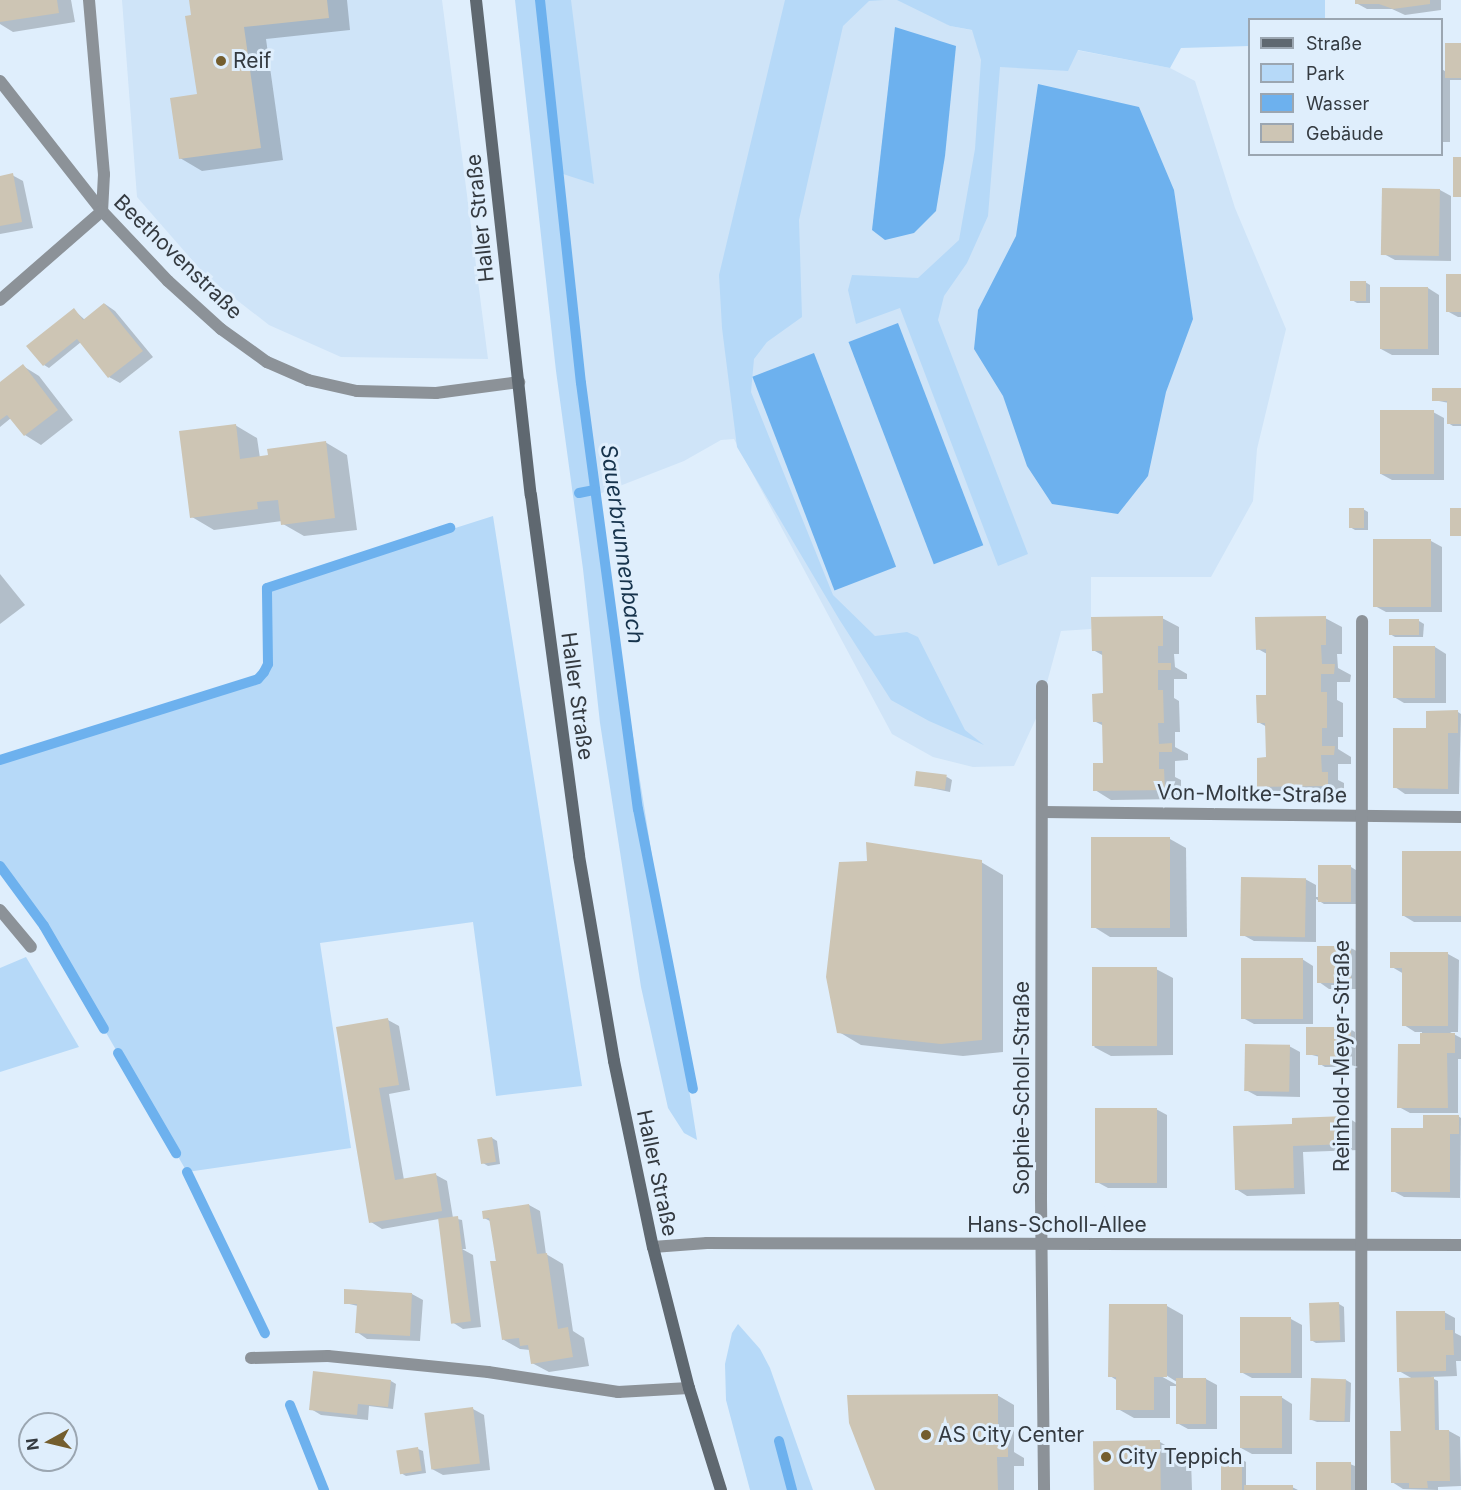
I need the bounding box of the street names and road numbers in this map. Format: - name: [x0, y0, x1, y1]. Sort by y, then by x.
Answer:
- street label: Haller Straße: [461, 153, 499, 283]
- street label: Beethovenstraße: [109, 189, 247, 325]
- street label: Haller Straße: [556, 630, 598, 762]
- street label: Von-Moltke-Straße: [1157, 780, 1347, 808]
- street label: Reinhold-Meyer-Straße: [1329, 940, 1355, 1172]
- street label: Sophie-Scholl-Straße: [1009, 981, 1035, 1195]
- street label: Haller Straße: [631, 1107, 683, 1239]
- street label: Hans-Scholl-Allee: [967, 1212, 1147, 1238]

